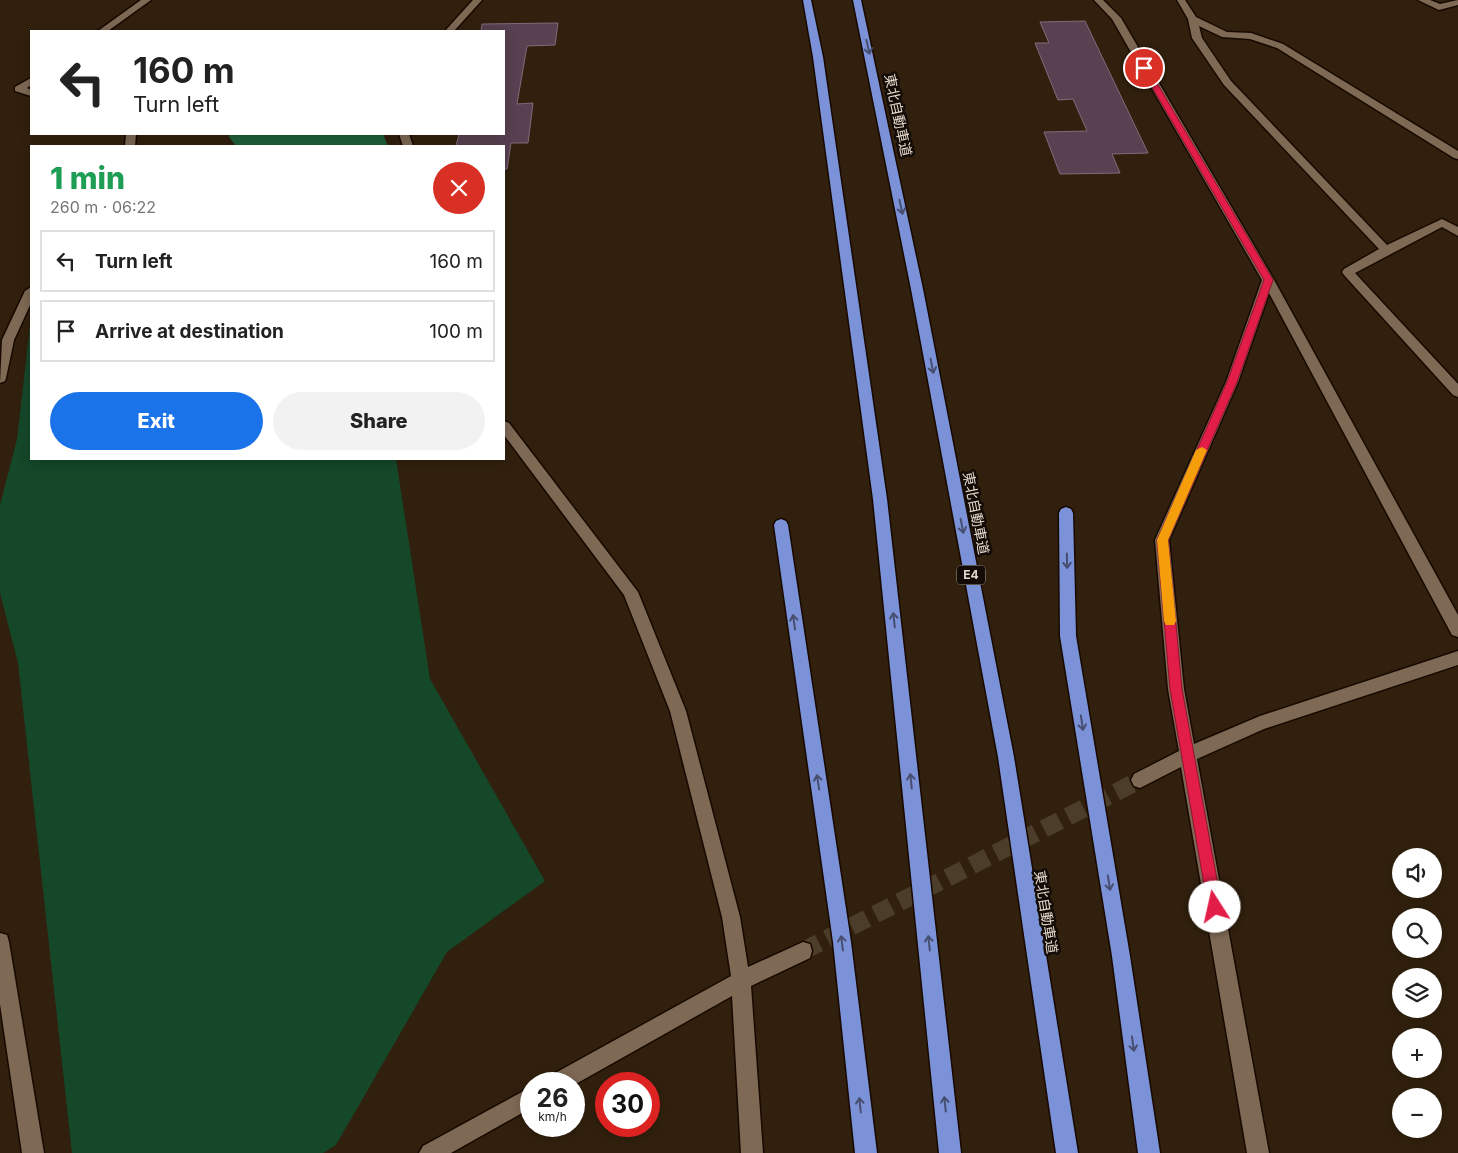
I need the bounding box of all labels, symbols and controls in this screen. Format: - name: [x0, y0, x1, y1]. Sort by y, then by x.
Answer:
- one-way arrow: [864, 39, 873, 55]
- pin: [1123, 47, 1165, 89]
- text: 160 m: [133, 49, 235, 91]
- icon: left: [50, 50, 115, 115]
- icon: arrive: [1130, 54, 1158, 82]
- street label: 東北自動車道: [881, 72, 916, 158]
- text: Turn left: [133, 91, 219, 117]
- text: 1 min: [50, 160, 125, 196]
- button: close: [433, 162, 485, 214]
- text: 260 m · 06:22: [50, 197, 156, 217]
- one-way arrow: [896, 198, 906, 214]
- icon: left: [52, 247, 80, 275]
- text: Turn left: [95, 250, 173, 273]
- text: 160 m: [430, 250, 483, 273]
- icon: arrive: [52, 317, 80, 345]
- text: Arrive at destination: [95, 320, 284, 343]
- text: 100 m: [429, 320, 483, 343]
- one-way arrow: [927, 358, 937, 374]
- button: Exit: [50, 392, 263, 450]
- button: Share: [273, 392, 485, 450]
- street label: 東北自動車道: [960, 470, 993, 556]
- one-way arrow: [958, 517, 967, 533]
- one-way arrow: [1062, 553, 1071, 569]
- road number: E4: [957, 566, 985, 584]
- one-way arrow: [889, 612, 899, 628]
- one-way arrow: [789, 614, 799, 630]
- one-way arrow: [1078, 714, 1088, 730]
- one-way arrow: [907, 774, 916, 790]
- one-way arrow: [813, 775, 823, 791]
- map controls: [1392, 848, 1442, 1138]
- button: sound: [1392, 848, 1442, 898]
- street label: 東北自動車道: [1032, 869, 1061, 955]
- one-way arrow: [1104, 875, 1114, 891]
- position arrow: [1188, 880, 1240, 932]
- button: search: [1392, 908, 1442, 958]
- one-way arrow: [837, 935, 847, 951]
- one-way arrow: [924, 935, 934, 951]
- button: layers: [1392, 968, 1442, 1018]
- button: +: [1392, 1028, 1442, 1078]
- one-way arrow: [1128, 1035, 1138, 1051]
- speed limit sign: 30: [595, 1072, 660, 1137]
- text: 26: [537, 1083, 568, 1113]
- button: −: [1392, 1088, 1442, 1138]
- one-way arrow: [855, 1097, 865, 1113]
- one-way arrow: [940, 1097, 950, 1113]
- text: km/h: [538, 1109, 567, 1124]

